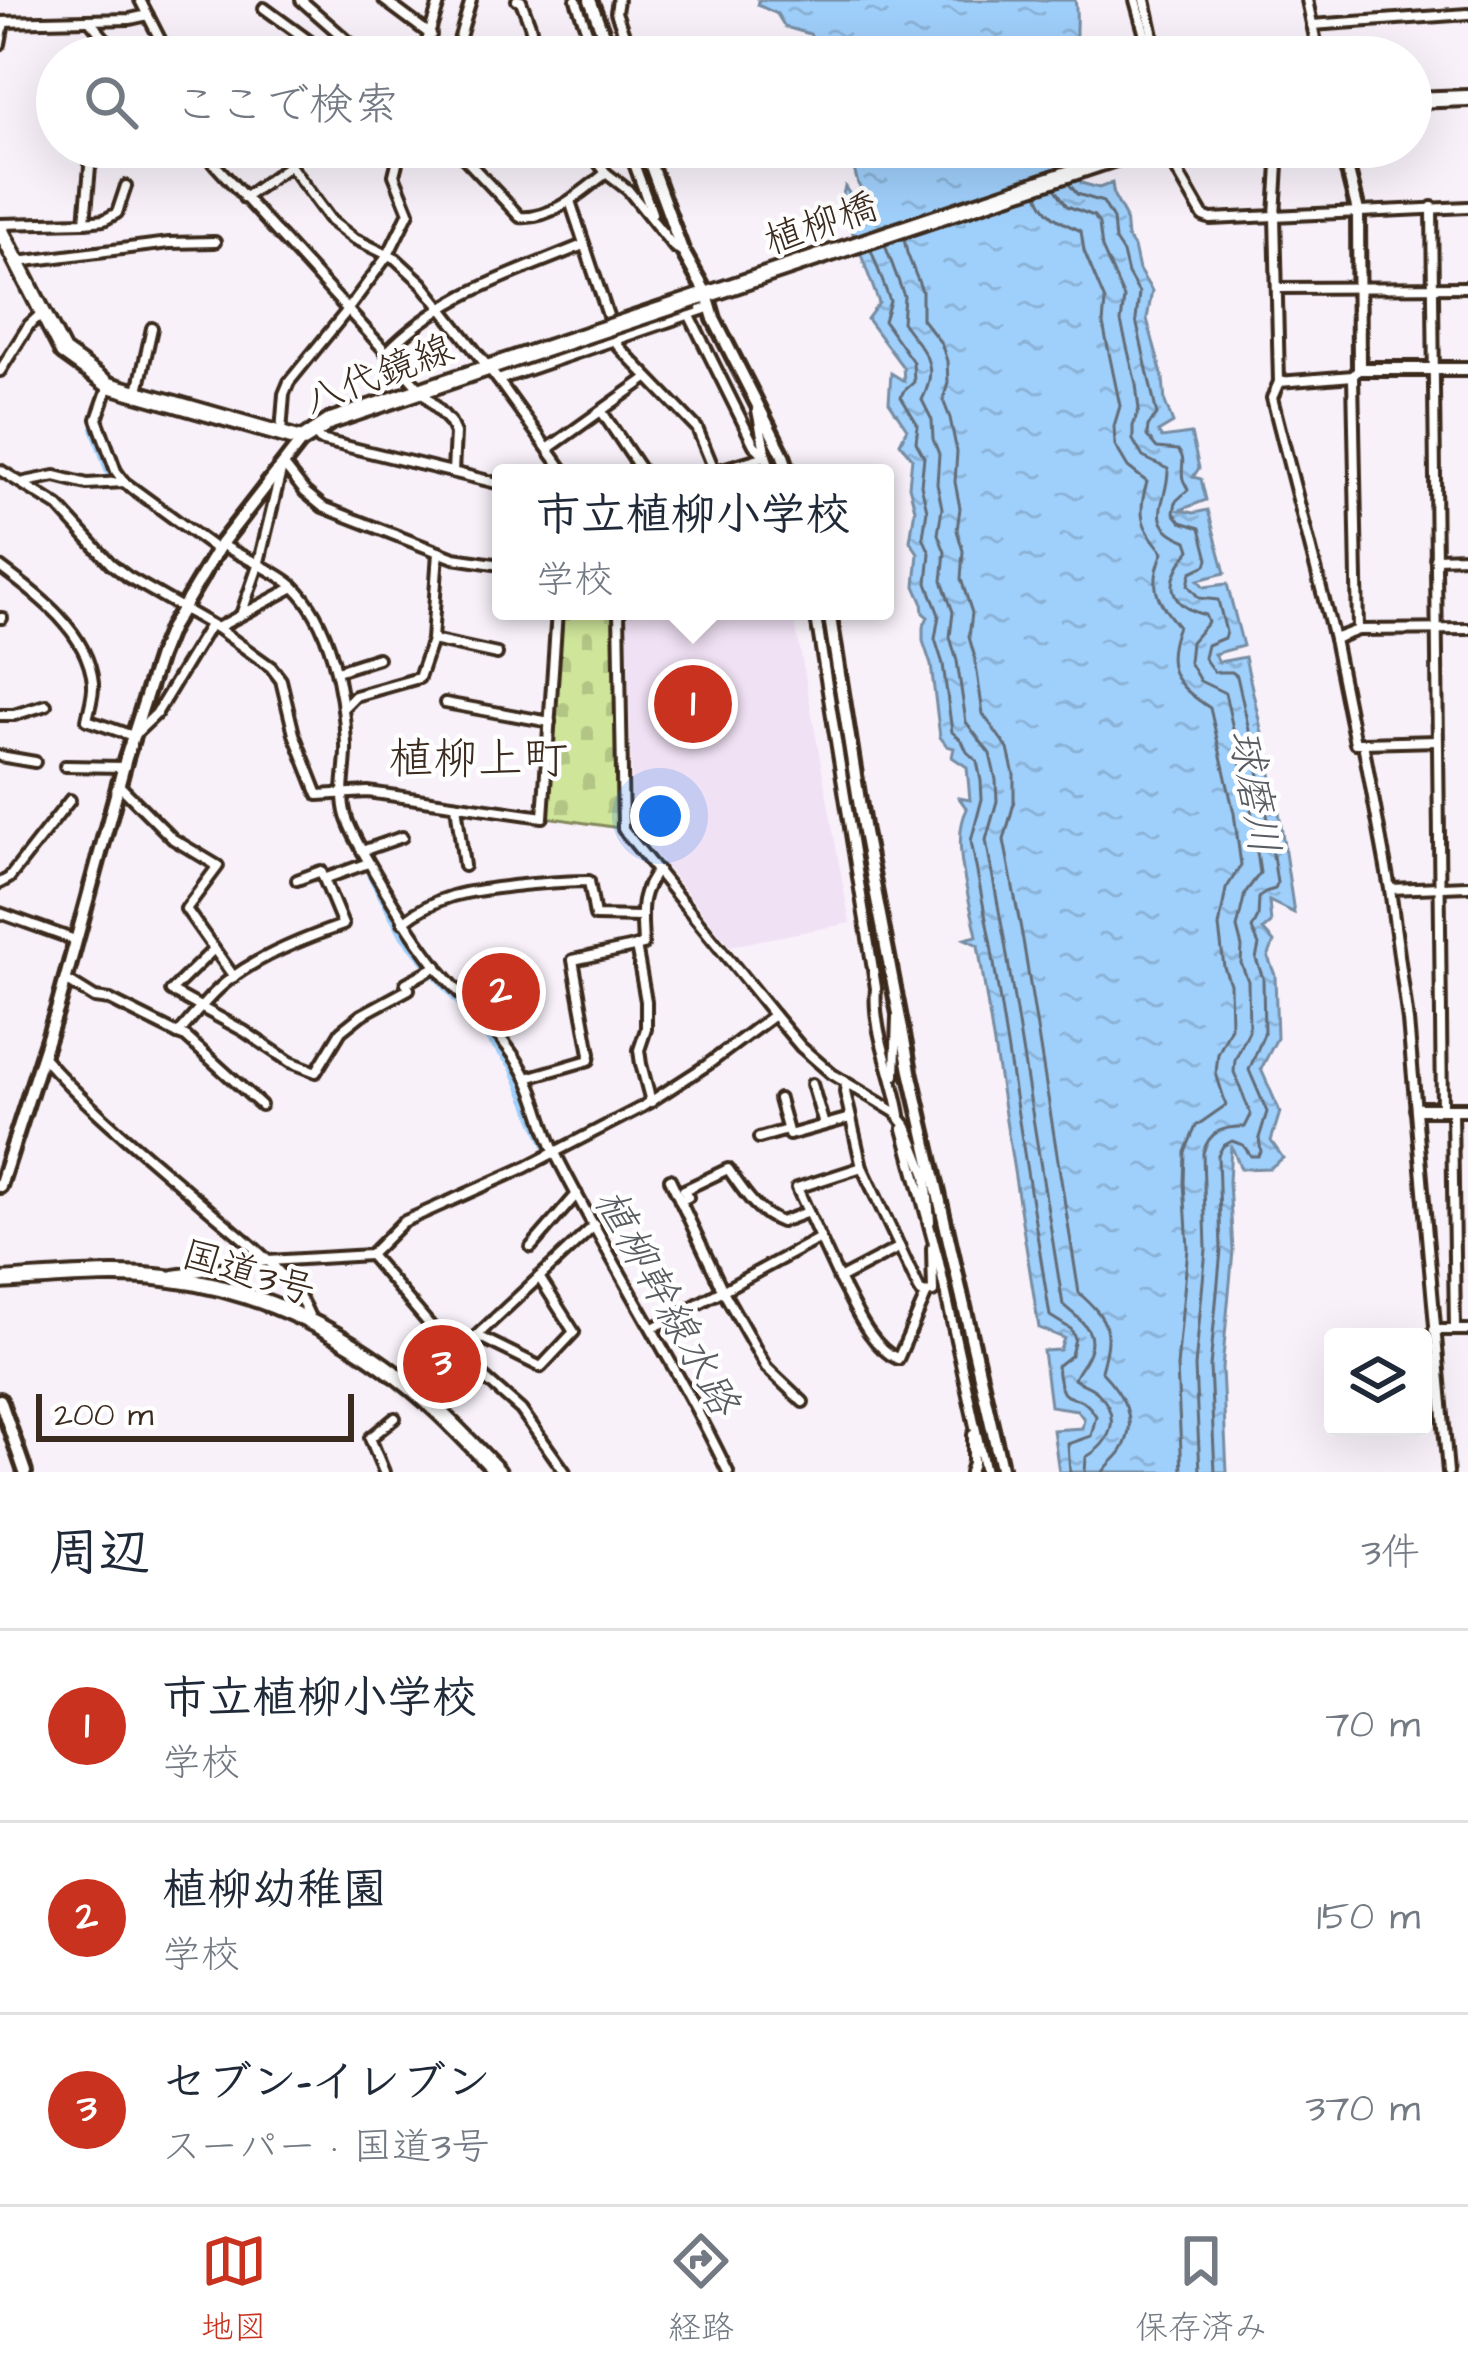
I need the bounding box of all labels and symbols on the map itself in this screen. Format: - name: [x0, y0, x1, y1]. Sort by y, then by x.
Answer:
- street label: 植柳橋: [757, 180, 885, 269]
- street label: 八代鏡線: [297, 323, 462, 429]
- pin: 1: [654, 659, 732, 749]
- water label: 球磨川: [1214, 724, 1293, 859]
- district label: 植柳上町: [388, 729, 568, 791]
- your location: [630, 786, 690, 846]
- pin: 2: [462, 947, 540, 1037]
- water label: 植柳幹線水路: [579, 1178, 753, 1428]
- street label: 国道3号: [175, 1228, 321, 1320]
- pin: 3: [403, 1319, 481, 1409]
- scale bar: [36, 1388, 354, 1441]

